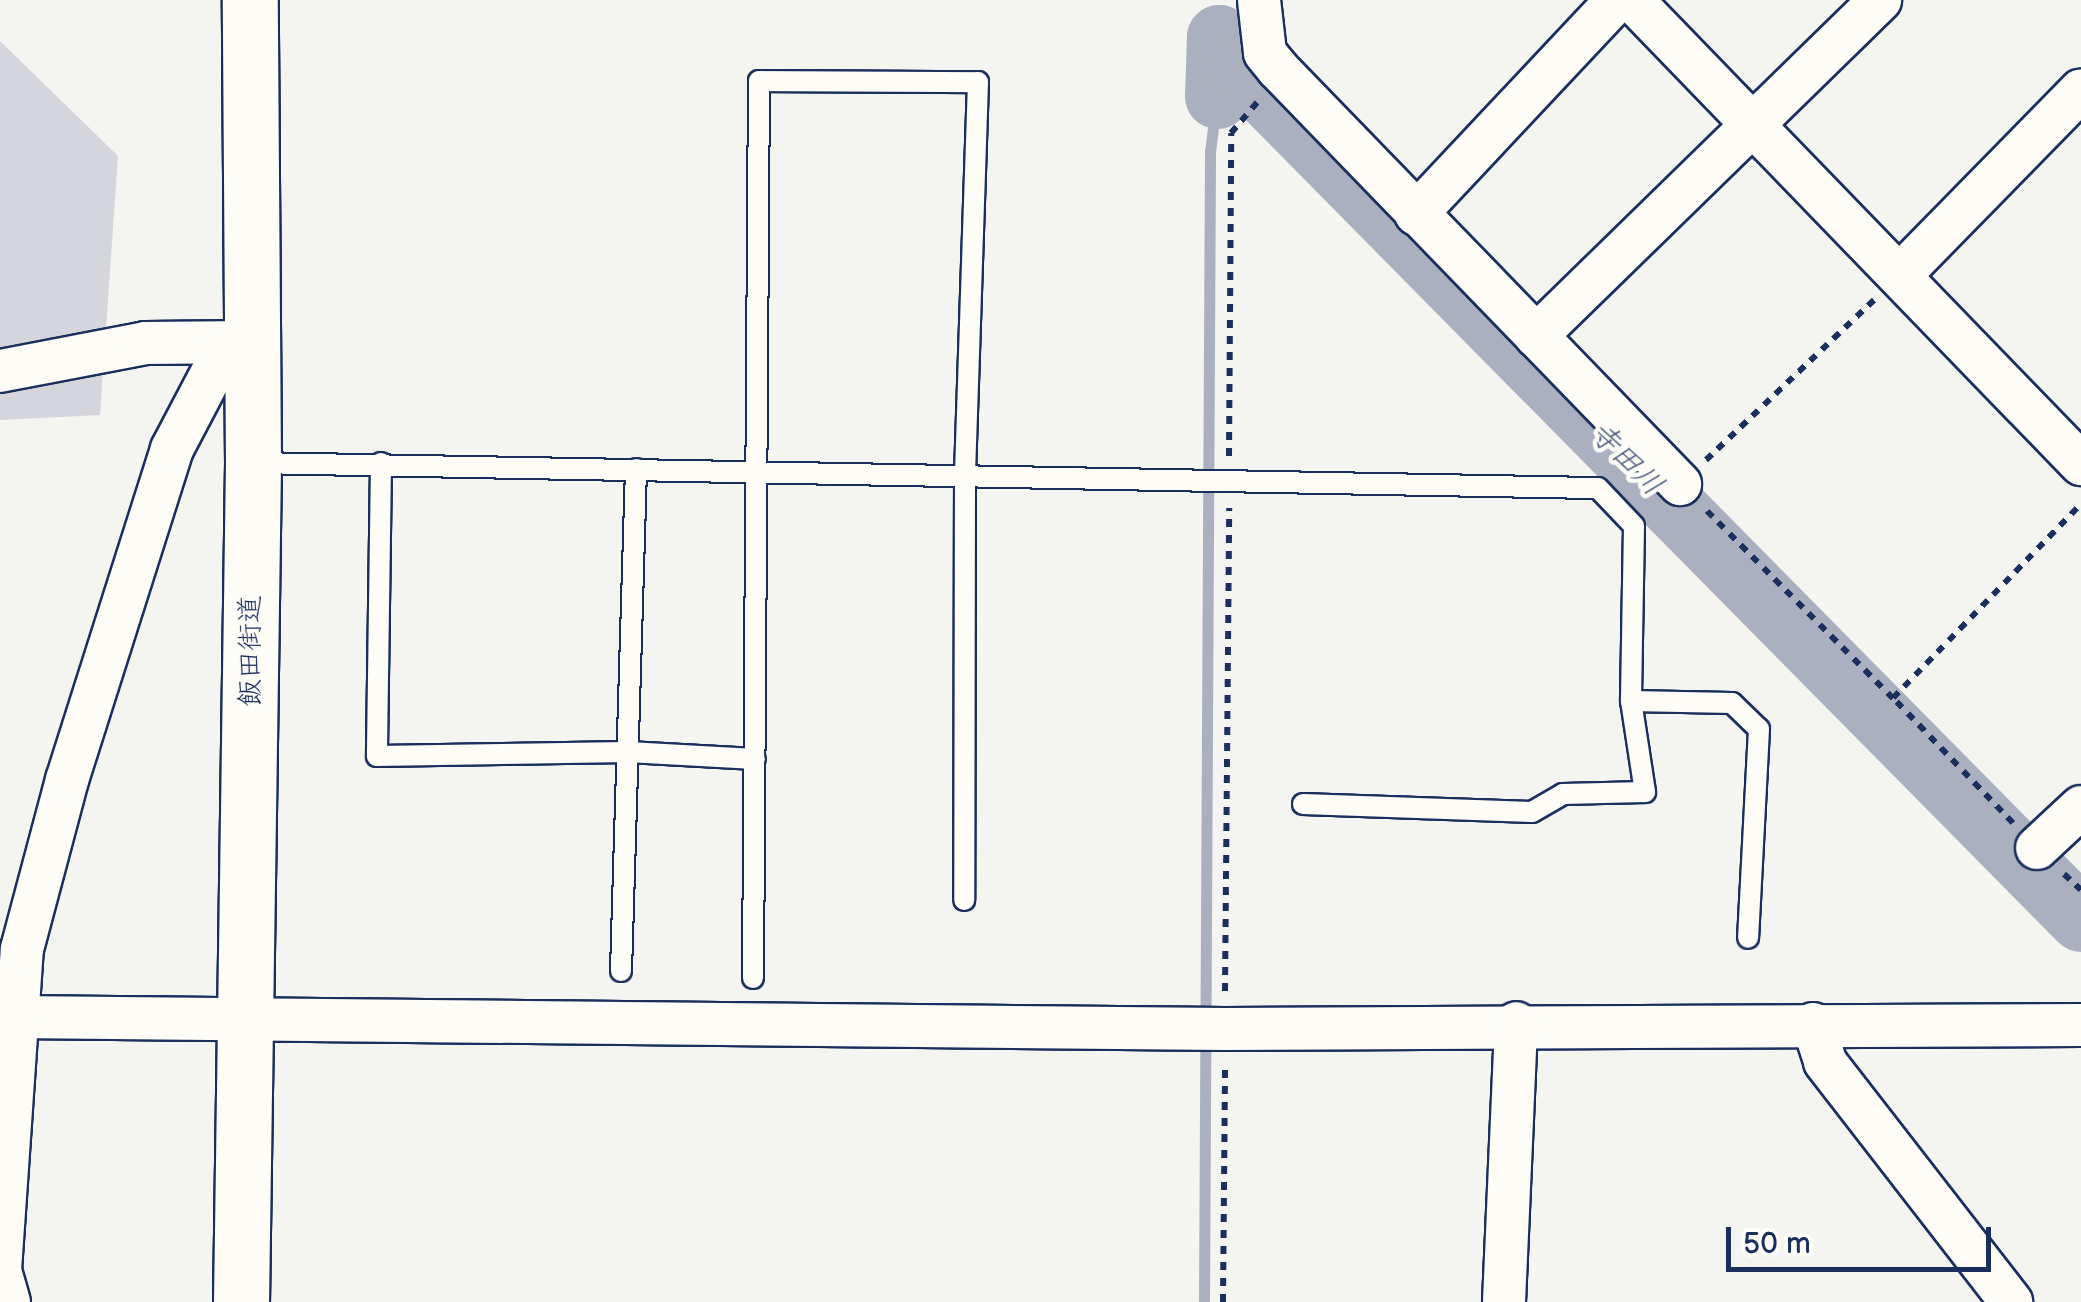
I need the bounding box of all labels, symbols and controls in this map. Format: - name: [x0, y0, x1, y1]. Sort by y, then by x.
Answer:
- water label: 寺田川: [1581, 414, 1671, 504]
- street label: 飯田街道: [234, 595, 268, 707]
- scale bar: [1731, 1207, 1996, 1269]
- text: 50 m: [1743, 1226, 1811, 1262]

